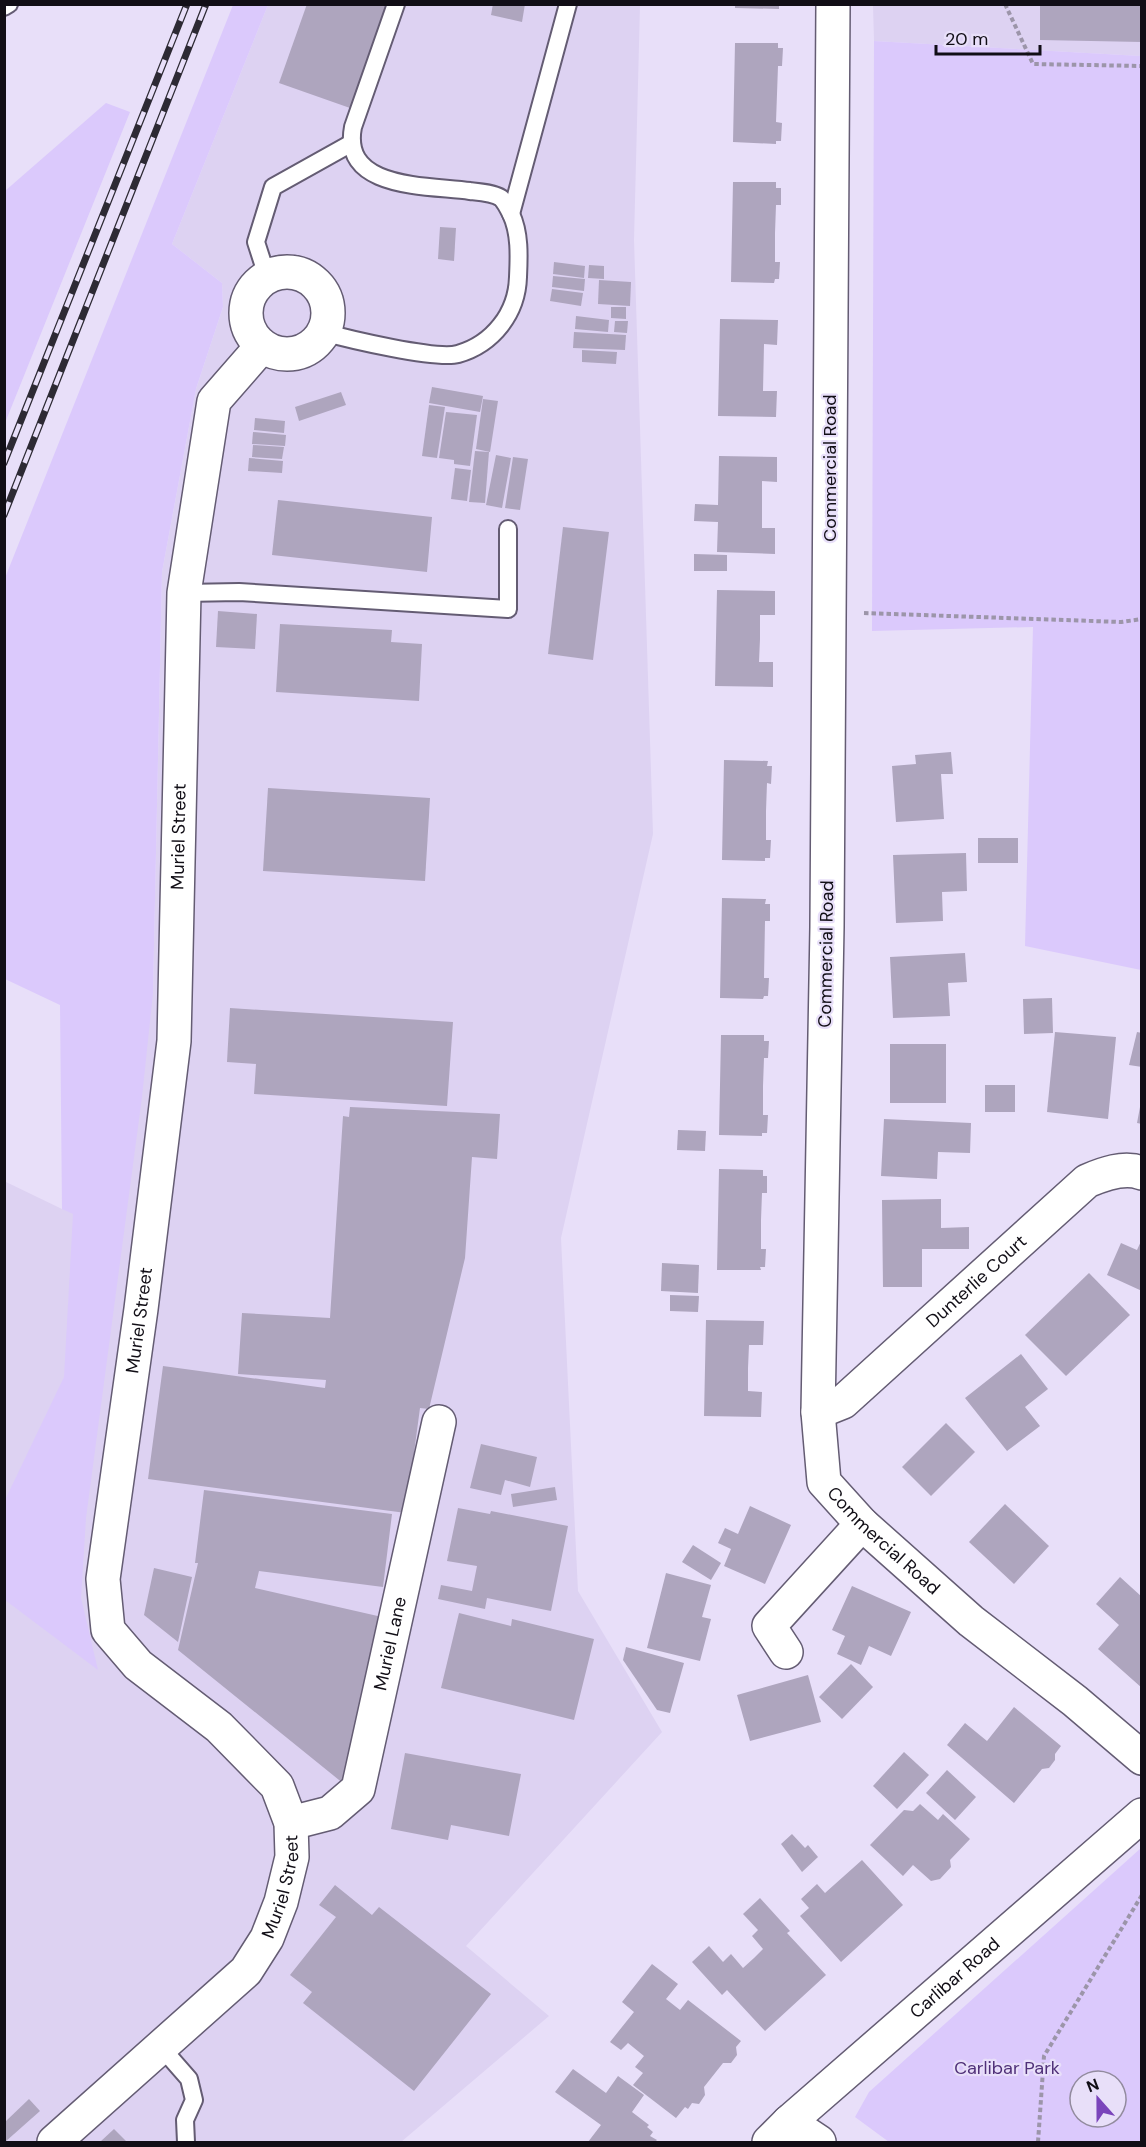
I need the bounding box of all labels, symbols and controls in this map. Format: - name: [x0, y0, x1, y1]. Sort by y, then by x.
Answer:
- scale bar: [936, 18, 1040, 56]
- text: 20 m: [945, 27, 988, 51]
- street label: Commercial Road: [818, 394, 842, 542]
- street label: Muriel Street: [165, 783, 192, 890]
- street label: Commercial Road: [813, 880, 839, 1028]
- street label: Dunterlie Court: [921, 1229, 1032, 1333]
- street label: Muriel Street: [120, 1266, 158, 1375]
- street label: Commercial Road: [822, 1481, 945, 1600]
- street label: Muriel Lane: [368, 1594, 412, 1693]
- street label: Muriel Street: [256, 1835, 304, 1942]
- street label: Carlibar Road: [905, 1932, 1005, 2024]
- park label: Carlibar Park: [954, 2056, 1060, 2080]
- north arrow: [1068, 2069, 1128, 2129]
- text: N: [1084, 2074, 1102, 2097]

